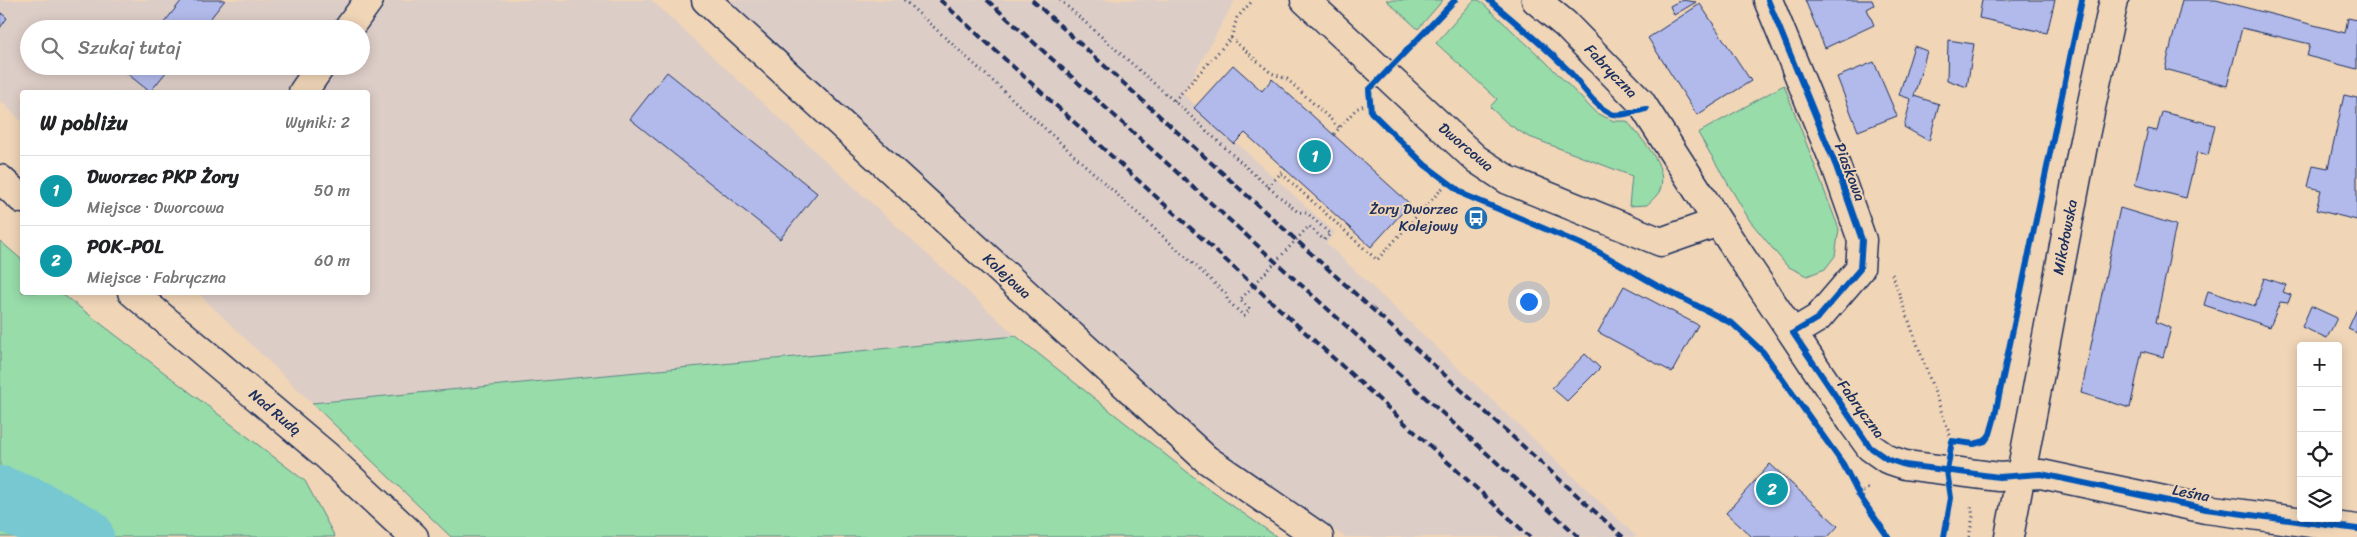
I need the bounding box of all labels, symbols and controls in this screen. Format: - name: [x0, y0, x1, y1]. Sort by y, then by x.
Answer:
- search box: [20, 20, 370, 75]
- text: Szukaj tutaj: [78, 31, 181, 64]
- icon: search: [38, 34, 66, 62]
- street label: Fabryczna: [1578, 37, 1644, 105]
- text: W pobliżu: [40, 104, 128, 142]
- text: Wyniki: 2: [285, 108, 350, 137]
- street label: Dworcowa: [1432, 116, 1500, 179]
- pin: 1: [1299, 137, 1331, 175]
- street label: Piaskowa: [1827, 139, 1873, 206]
- text: Dworzec PKP Żory: [87, 160, 239, 193]
- text: 1: [53, 176, 59, 205]
- text: 50 m: [314, 176, 350, 205]
- text: Miejsce · Dworcowa: [87, 193, 224, 222]
- place label: Żory Dworzec Kolejowy: [1369, 196, 1459, 239]
- street label: Mikołowska: [2045, 197, 2085, 277]
- bus stop icon: Żory Dworzec Kolejowy: [1463, 205, 1489, 231]
- text: POK-POL: [87, 230, 163, 263]
- text: 2: [51, 246, 61, 275]
- text: 60 m: [314, 246, 350, 275]
- street label: Kolejowa: [977, 246, 1038, 306]
- text: Miejsce · Fabryczna: [87, 263, 226, 292]
- your location: [1516, 289, 1542, 315]
- map controls: [2297, 342, 2342, 522]
- button: +: [2297, 342, 2342, 387]
- street label: Fabryczna: [1830, 374, 1892, 445]
- street label: Nad Rudą: [243, 382, 308, 442]
- button: −: [2297, 387, 2342, 432]
- button: locate: [2297, 432, 2342, 477]
- pin: 2: [1756, 470, 1788, 508]
- street label: Leśna: [2170, 477, 2212, 509]
- button: layers: [2297, 477, 2342, 522]

